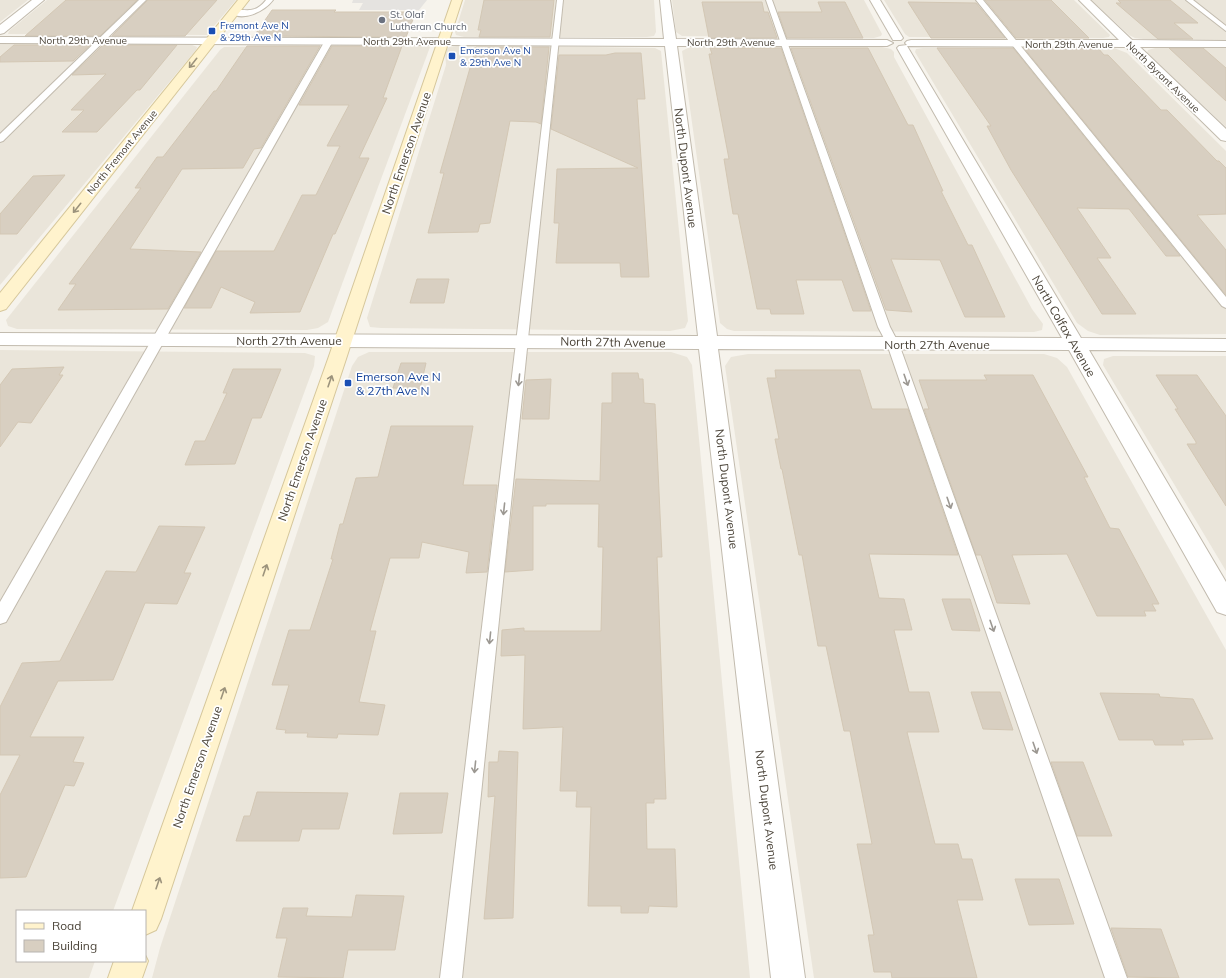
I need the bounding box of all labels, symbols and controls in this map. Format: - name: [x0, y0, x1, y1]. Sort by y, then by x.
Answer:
- place label: St. Olaf Lutheran Church: [390, 8, 467, 33]
- marker: St. Olaf Lutheran Church: [377, 15, 387, 25]
- place label: Fremont Ave N & 29th Ave N: [220, 19, 289, 44]
- marker: Fremont Ave N & 29th Ave N: [207, 26, 217, 36]
- street label: North 29th Avenue: [39, 34, 127, 47]
- street label: North 29th Avenue: [363, 35, 451, 48]
- street label: North 29th Avenue: [687, 36, 775, 49]
- street label: North 29th Avenue: [1025, 38, 1113, 51]
- street label: North Byrant Avenue: [1123, 38, 1203, 116]
- place label: Emerson Ave N & 29th Ave N: [460, 44, 531, 69]
- marker: Emerson Ave N & 29th Ave N: [447, 51, 457, 61]
- one-way arrow: [189, 57, 198, 68]
- street label: North Emerson Avenue: [378, 90, 434, 216]
- street label: North Fremont Avenue: [84, 107, 160, 197]
- street label: North Dupont Avenue: [671, 107, 701, 229]
- one-way arrow: [73, 203, 82, 214]
- street label: North Colfax Avenue: [1029, 272, 1099, 380]
- street label: North 27th Avenue: [236, 333, 342, 348]
- street label: North 27th Avenue: [560, 334, 666, 350]
- street label: North 27th Avenue: [884, 337, 990, 352]
- place label: Emerson Ave N & 27th Ave N: [356, 369, 441, 398]
- one-way arrow: [515, 373, 522, 386]
- one-way arrow: [902, 374, 910, 386]
- one-way arrow: [326, 376, 334, 388]
- marker: Emerson Ave N & 27th Ave N: [343, 378, 353, 388]
- street label: North Emerson Avenue: [274, 397, 330, 523]
- street label: North Dupont Avenue: [712, 428, 742, 550]
- one-way arrow: [945, 497, 953, 509]
- one-way arrow: [500, 502, 508, 515]
- one-way arrow: [261, 565, 269, 577]
- one-way arrow: [988, 619, 996, 631]
- one-way arrow: [486, 631, 493, 644]
- one-way arrow: [219, 688, 227, 700]
- street label: North Emerson Avenue: [169, 704, 225, 830]
- one-way arrow: [1032, 742, 1039, 755]
- street label: North Dupont Avenue: [752, 749, 782, 871]
- one-way arrow: [471, 760, 479, 773]
- one-way arrow: [154, 877, 162, 889]
- legend: [16, 910, 146, 962]
- text: Road: [52, 918, 81, 933]
- text: Building: [52, 938, 97, 953]

